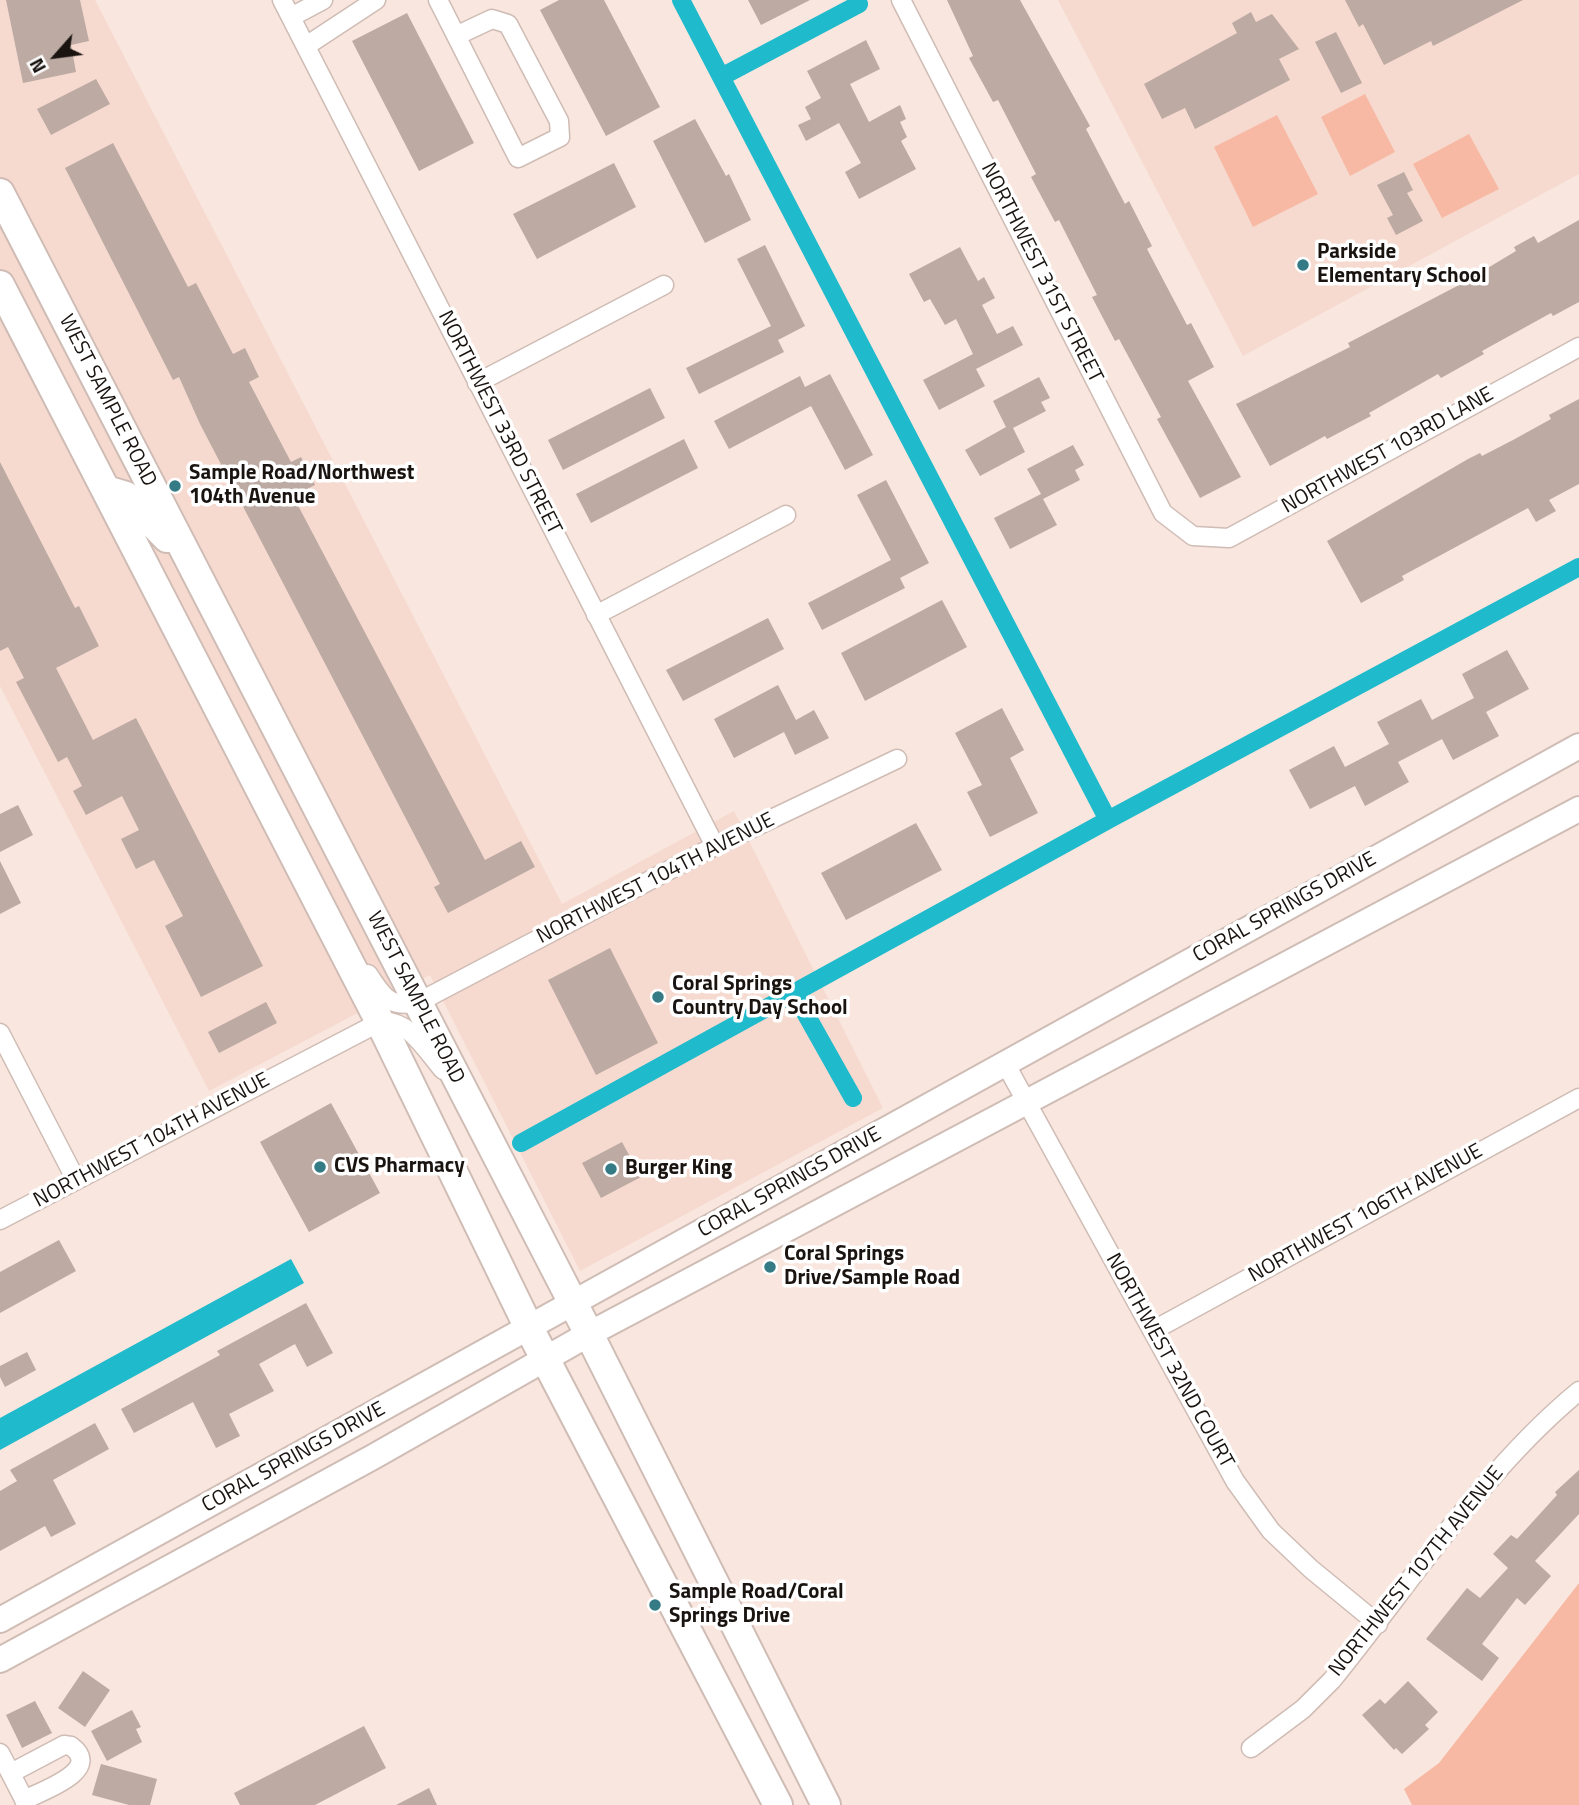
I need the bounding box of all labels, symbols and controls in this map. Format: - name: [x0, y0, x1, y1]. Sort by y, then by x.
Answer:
- north arrow: [21, 21, 91, 91]
- text: N: [21, 53, 53, 79]
- street label: NORTHWEST 31ST STREET: [975, 159, 1107, 387]
- place label: Parkside Elementary School: [1317, 240, 1487, 290]
- marker: Parkside Elementary School: [1295, 257, 1311, 273]
- street label: NORTHWEST 33RD STREET: [432, 307, 566, 539]
- street label: WEST SAMPLE ROAD: [53, 311, 161, 491]
- street label: NORTHWEST 103RD LANE: [1278, 382, 1498, 520]
- place label: Sample Road/Northwest 104th Avenue: [189, 461, 414, 511]
- marker: Sample Road/Northwest 104th Avenue: [167, 478, 183, 494]
- street label: NORTHWEST 104TH AVENUE: [533, 808, 779, 950]
- street label: CORAL SPRINGS DRIVE: [1189, 847, 1381, 969]
- street label: WEST SAMPLE ROAD: [361, 908, 469, 1088]
- place label: Coral Springs Country Day School: [672, 972, 848, 1022]
- marker: Coral Springs Country Day School: [650, 989, 666, 1005]
- street label: NORTHWEST 104TH AVENUE: [30, 1068, 274, 1214]
- street label: CORAL SPRINGS DRIVE: [694, 1122, 886, 1244]
- street label: NORTHWEST 106TH AVENUE: [1245, 1139, 1487, 1289]
- place label: CVS Pharmacy: [334, 1154, 465, 1180]
- place label: Burger King: [625, 1156, 732, 1182]
- marker: CVS Pharmacy: [312, 1159, 328, 1175]
- marker: Burger King: [603, 1161, 619, 1177]
- place label: Coral Springs Drive/Sample Road: [784, 1242, 960, 1292]
- street label: NORTHWEST 32ND COURT: [1099, 1249, 1239, 1473]
- marker: Coral Springs Drive/Sample Road: [762, 1259, 778, 1275]
- street label: CORAL SPRINGS DRIVE: [198, 1397, 390, 1519]
- street label: NORTHWEST 107TH AVENUE: [1324, 1462, 1510, 1682]
- place label: Sample Road/Coral Springs Drive: [669, 1580, 844, 1630]
- marker: Sample Road/Coral Springs Drive: [647, 1597, 663, 1613]

